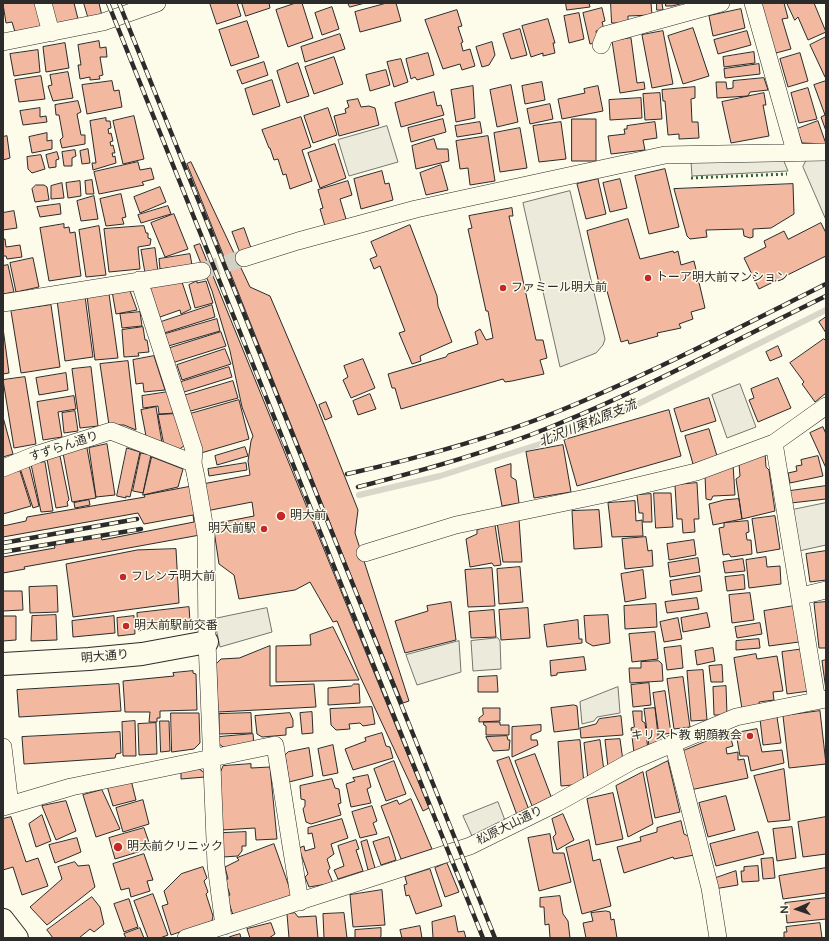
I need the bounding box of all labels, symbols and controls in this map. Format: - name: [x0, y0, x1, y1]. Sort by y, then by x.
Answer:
- place label: トーア明大前マンション: [656, 271, 788, 285]
- marker: トーア明大前マンション: [643, 273, 653, 283]
- place label: ファミール明大前: [511, 281, 607, 295]
- marker: ファミール明大前: [498, 283, 508, 293]
- water label: 北沢川東松原支流: [537, 397, 639, 451]
- street label: すずらん通り: [28, 429, 100, 465]
- place label: 明大前: [290, 509, 326, 523]
- marker: 明大前: [275, 510, 287, 522]
- place label: 明大前駅: [208, 522, 256, 536]
- marker: 明大前駅: [259, 524, 269, 534]
- place label: フレンテ明大前: [131, 570, 215, 584]
- marker: フレンテ明大前: [118, 572, 128, 582]
- place label: 明大前駅前交番: [134, 619, 218, 633]
- marker: 明大前駅前交番: [121, 621, 131, 631]
- street label: 明大通り: [80, 648, 130, 666]
- place label: キリスト教 朝顔教会: [631, 729, 742, 743]
- marker: キリスト教 朝顔教会: [745, 731, 755, 741]
- street label: 松原大山通り: [474, 804, 546, 848]
- place label: 明大前クリニック: [127, 840, 223, 854]
- marker: 明大前クリニック: [112, 841, 124, 853]
- north arrow: [777, 889, 817, 929]
- text: N: [777, 905, 792, 914]

